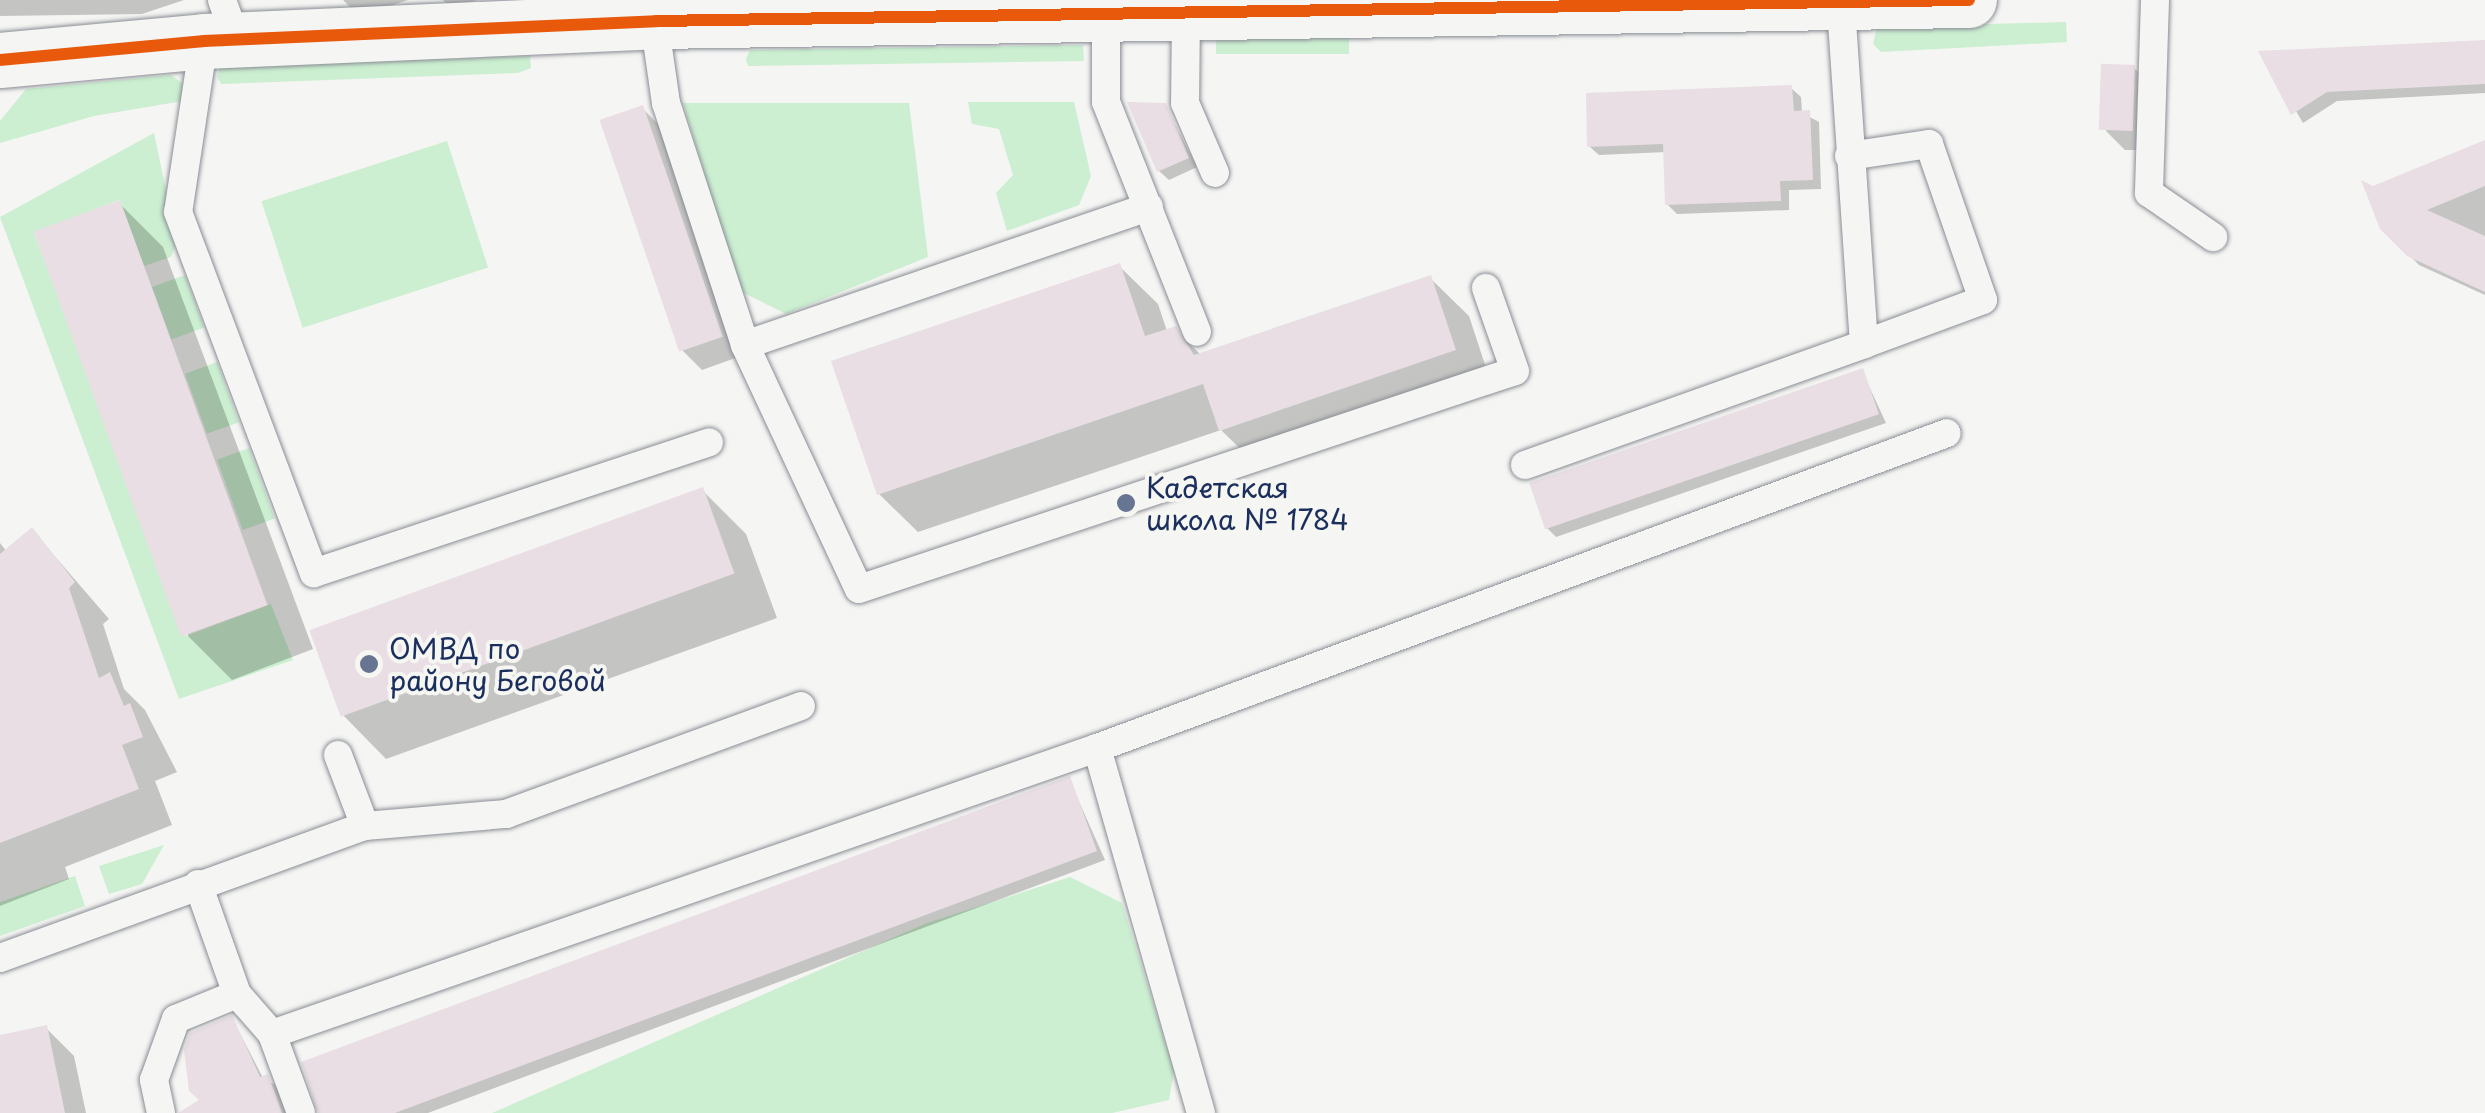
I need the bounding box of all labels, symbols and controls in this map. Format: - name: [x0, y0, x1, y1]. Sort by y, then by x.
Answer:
- place label: Кадетская школа № 1784: [1146, 470, 1350, 536]
- marker: Кадетская школа № 1784: [1115, 492, 1137, 514]
- place label: ОМВД по району Беговой: [389, 631, 606, 697]
- marker: ОМВД по району Беговой: [358, 653, 380, 675]

